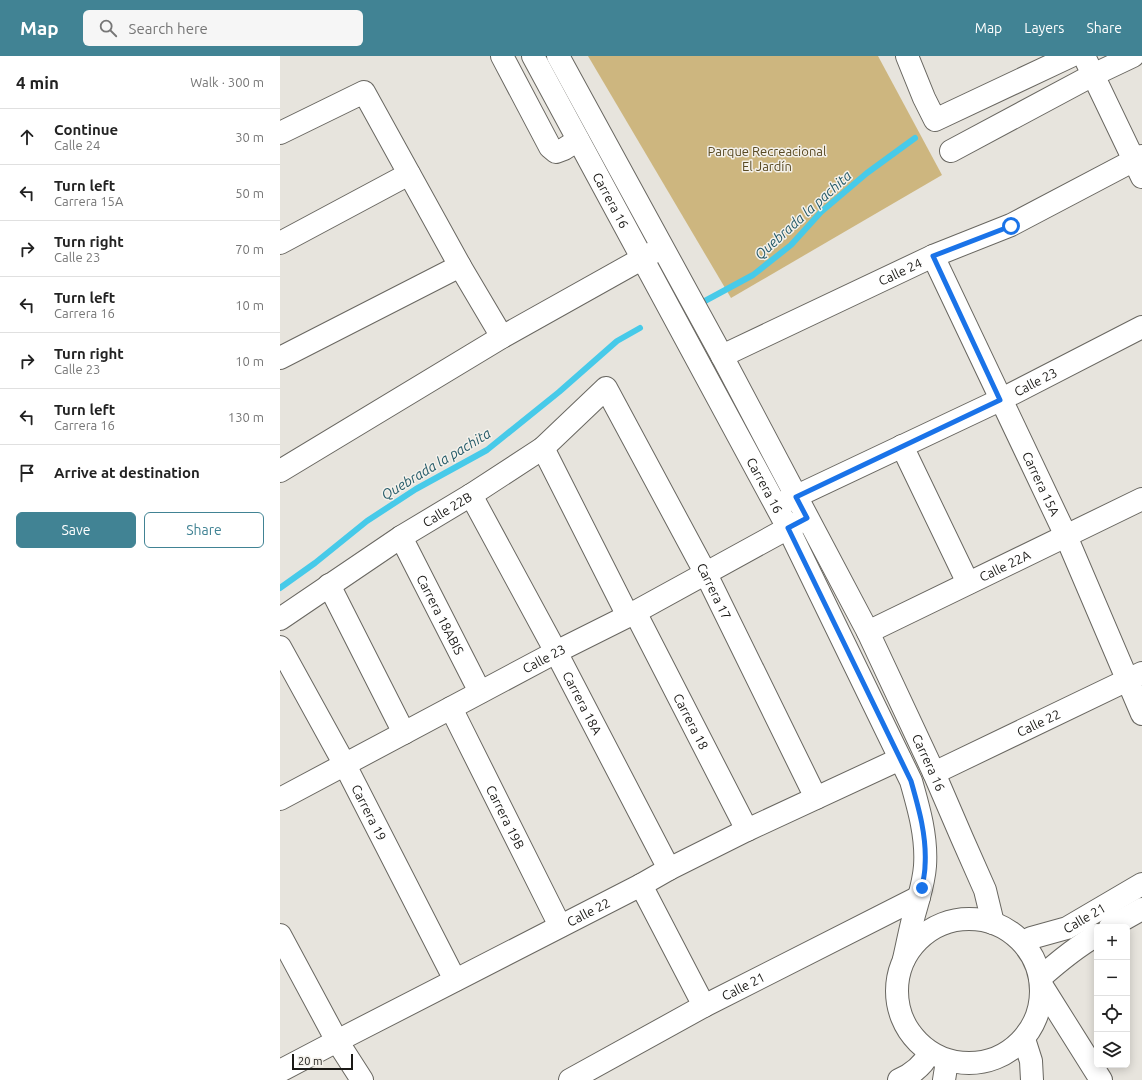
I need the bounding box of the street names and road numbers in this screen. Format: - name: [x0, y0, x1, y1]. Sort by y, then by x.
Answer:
- street label: Carrera 16: [590, 170, 632, 230]
- street label: Calle 24: [876, 255, 924, 288]
- street label: Calle 23: [1012, 365, 1059, 399]
- street label: Carrera 15A: [1020, 449, 1063, 518]
- street label: Carrera 16: [744, 455, 786, 516]
- street label: Calle 22B: [420, 489, 474, 529]
- street label: Calle 22A: [977, 547, 1033, 584]
- street label: Carrera 17: [694, 561, 734, 622]
- street label: Carrera 18ABIS: [414, 572, 467, 657]
- street label: Calle 23: [520, 642, 568, 676]
- street label: Carrera 18A: [560, 669, 605, 737]
- street label: Carrera 18: [671, 691, 711, 752]
- street label: Calle 22: [1015, 706, 1062, 739]
- street label: Carrera 16: [910, 732, 948, 793]
- street label: Carrera 19: [349, 782, 389, 843]
- street label: Carrera 19B: [484, 783, 527, 851]
- street label: Calle 22: [565, 895, 612, 929]
- street label: Calle 21: [1061, 900, 1108, 936]
- street label: Calle 21: [719, 969, 767, 1003]

